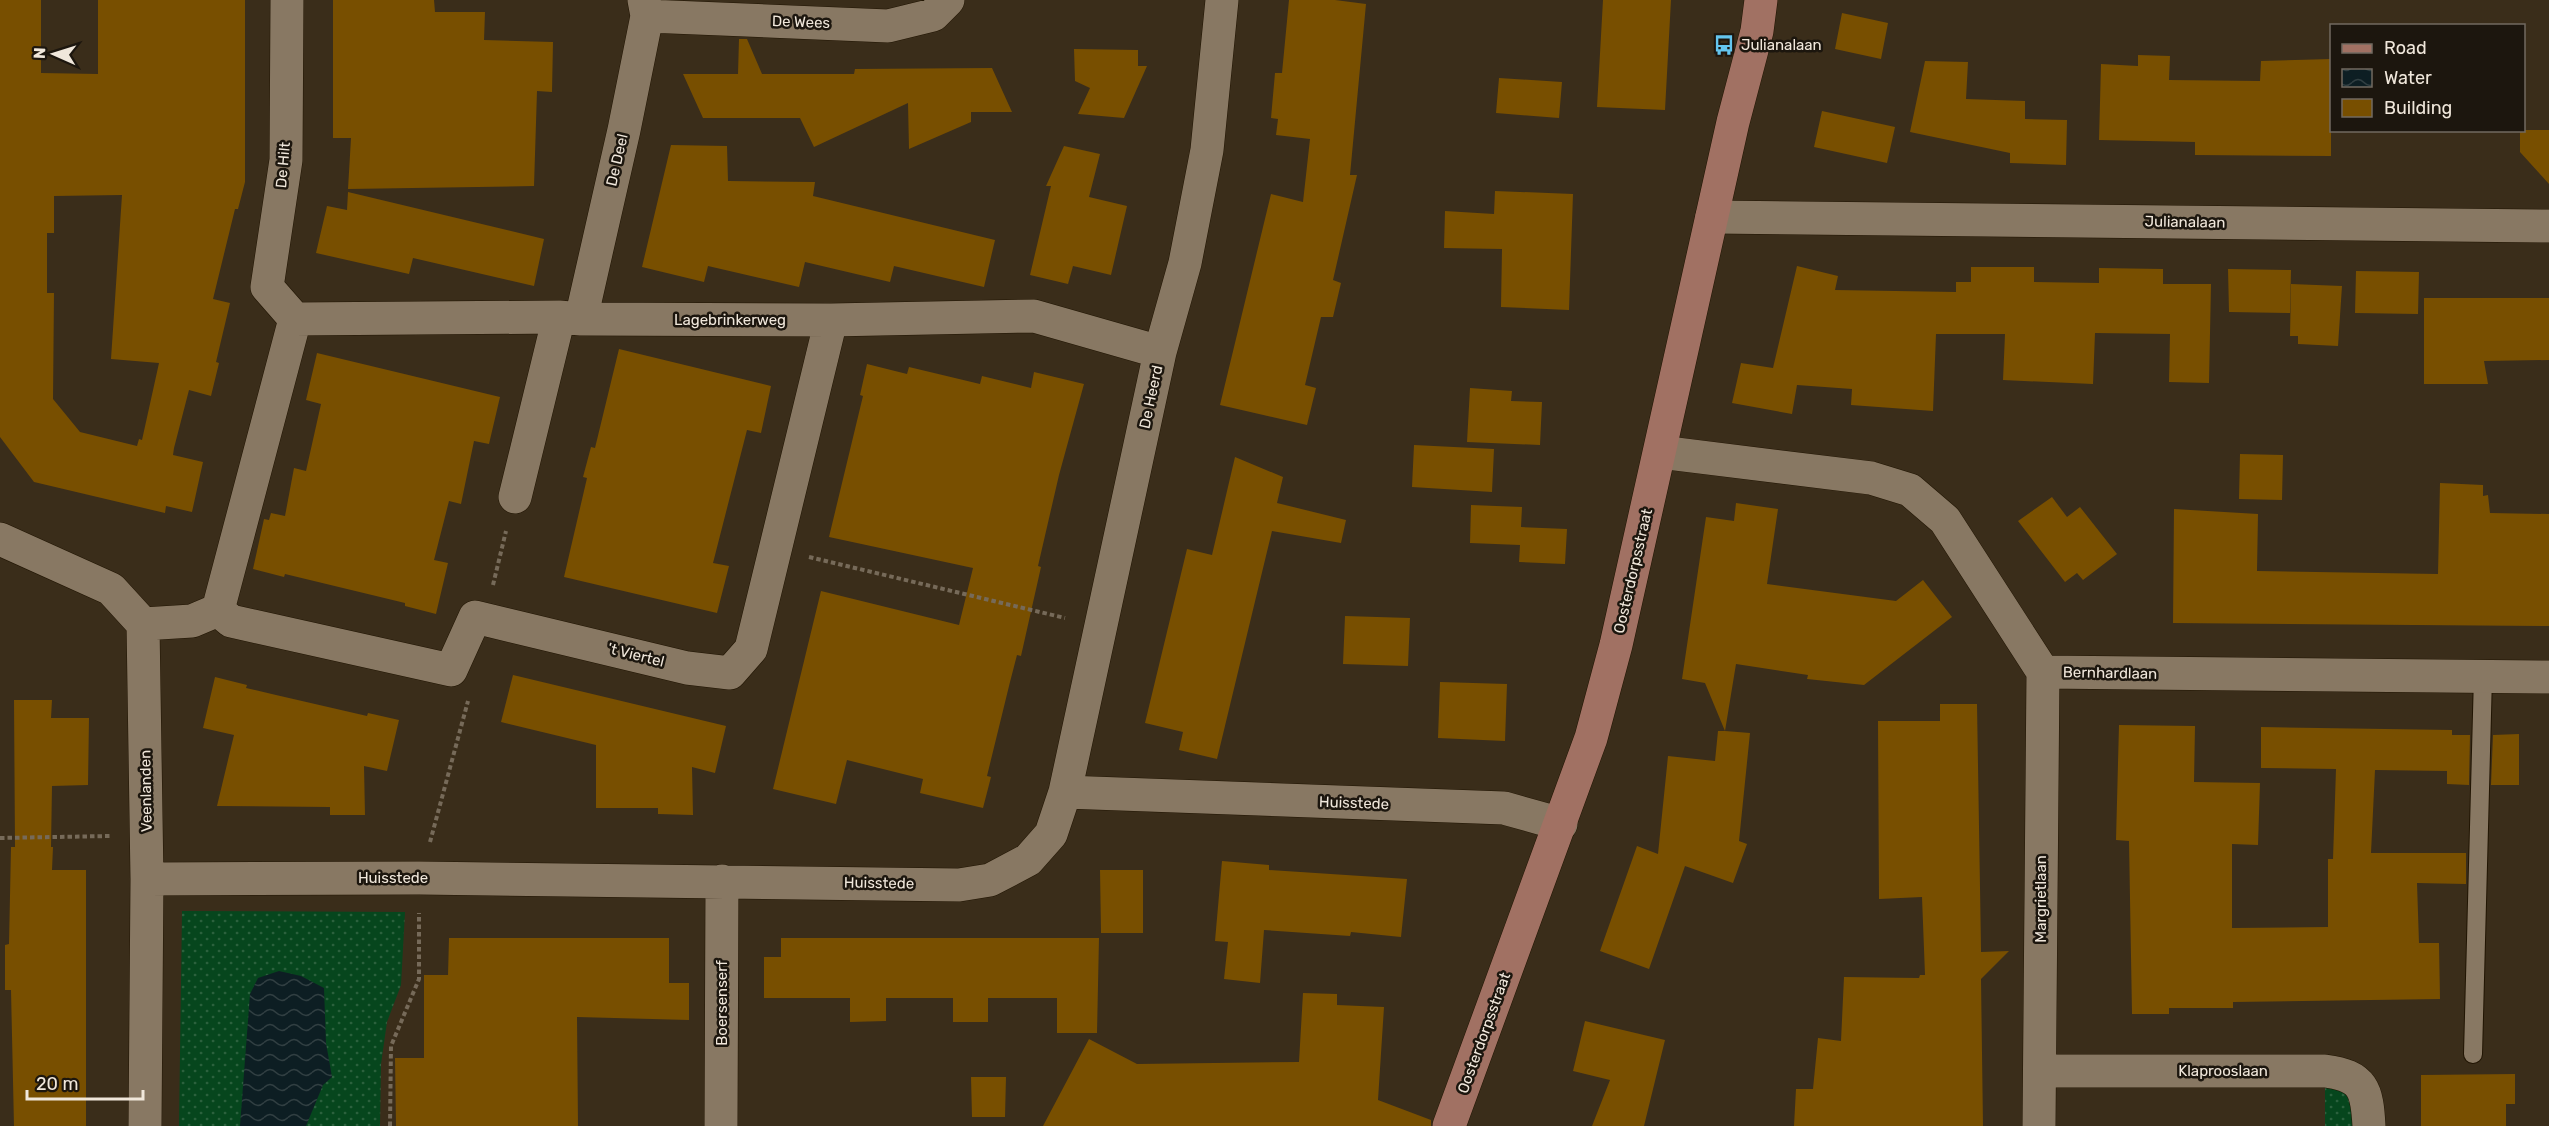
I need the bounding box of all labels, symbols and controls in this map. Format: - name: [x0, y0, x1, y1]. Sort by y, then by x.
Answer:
- street label: De Wees: [772, 12, 831, 32]
- north arrow: [24, 24, 84, 84]
- legend: [2330, 24, 2525, 132]
- bus stop icon: Julianalaan: [1712, 33, 1736, 57]
- place label: Julianalaan: [1741, 36, 1822, 54]
- text: Road: [2384, 37, 2427, 59]
- text: N: [30, 47, 49, 59]
- text: Water: [2384, 67, 2432, 89]
- text: Building: [2384, 97, 2452, 119]
- street label: De Deel: [602, 132, 632, 188]
- street label: De Hilt: [272, 141, 294, 189]
- street label: Julianalaan: [2144, 212, 2226, 232]
- street label: Lagebrinkerweg: [674, 311, 786, 329]
- street label: De Heerd: [1136, 364, 1166, 430]
- street label: Oosterdorpsstraat: [1610, 507, 1656, 635]
- street label: 't Viertel: [606, 639, 666, 671]
- street label: Bernhardlaan: [2063, 663, 2157, 683]
- street label: Veenlanden: [136, 750, 156, 832]
- street label: Huisstede: [1319, 793, 1389, 813]
- street label: Margrietlaan: [2032, 855, 2050, 943]
- street label: Huisstede: [358, 869, 428, 887]
- street label: Huisstede: [844, 873, 914, 893]
- street label: Boersenserf: [713, 960, 731, 1046]
- street label: Oosterdorpsstraat: [1454, 970, 1514, 1096]
- street label: Klaprooslaan: [2178, 1062, 2268, 1080]
- scale bar: [27, 1063, 142, 1101]
- text: 20 m: [36, 1073, 78, 1095]

